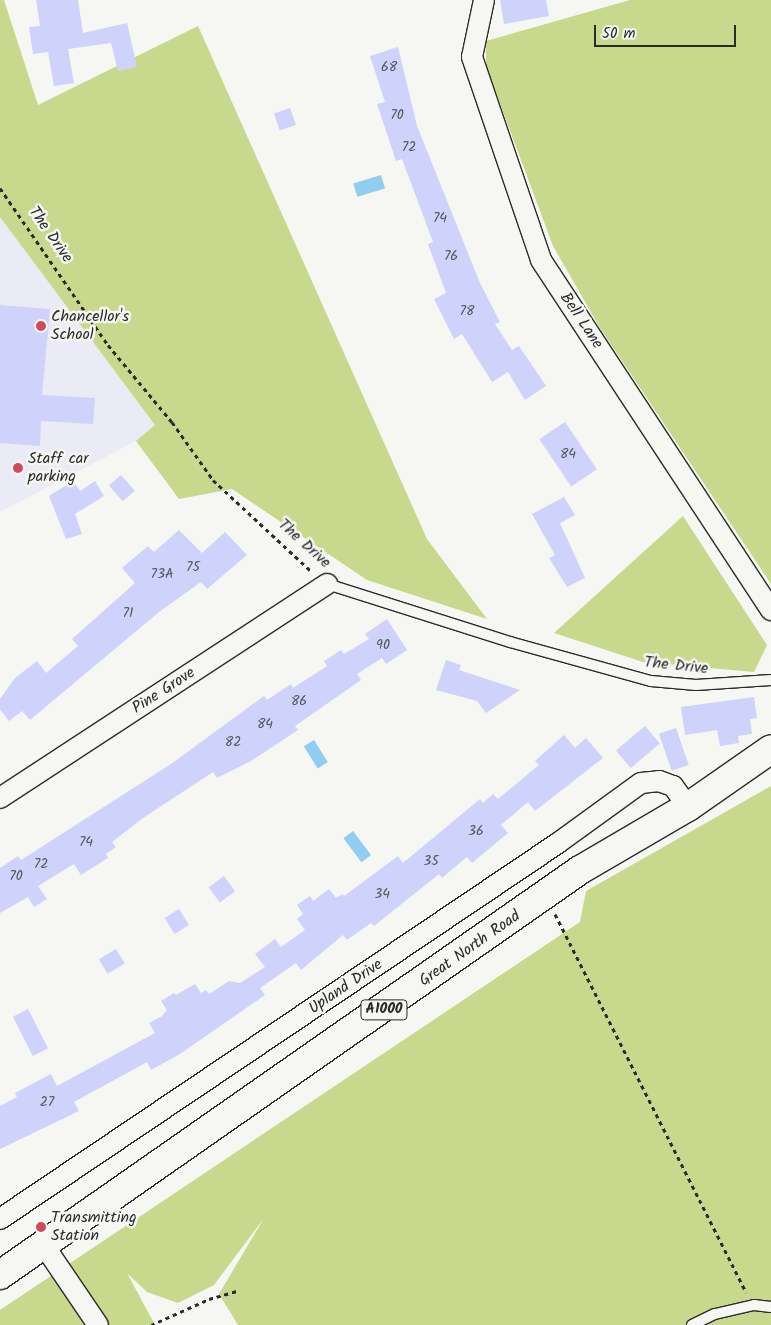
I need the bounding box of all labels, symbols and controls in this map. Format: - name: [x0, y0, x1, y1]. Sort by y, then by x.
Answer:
- scale bar: [596, 15, 738, 47]
- text: 50 m: [602, 22, 636, 46]
- house number: 68: [381, 59, 397, 75]
- house number: 70: [390, 107, 404, 123]
- house number: 72: [402, 139, 416, 155]
- street label: The Drive: [24, 203, 76, 267]
- house number: 74: [433, 210, 447, 226]
- house number: 76: [444, 248, 458, 264]
- street label: Bell Lane: [555, 289, 607, 353]
- house number: 78: [460, 303, 474, 319]
- place label: Chancellor's School: [51, 307, 129, 345]
- marker: Chancellor's School: [35, 320, 47, 332]
- house number: 84: [560, 446, 576, 462]
- place label: Staff car parking: [28, 449, 89, 487]
- marker: Staff car parking: [12, 462, 24, 474]
- street label: The Drive: [274, 515, 334, 573]
- house number: 75: [186, 559, 200, 575]
- house number: 73A: [151, 566, 173, 582]
- house number: 71: [123, 605, 133, 621]
- house number: 90: [376, 637, 390, 653]
- street label: The Drive: [643, 653, 709, 679]
- street label: Pine Grove: [129, 664, 199, 718]
- house number: 86: [291, 693, 307, 709]
- house number: 84: [257, 716, 273, 732]
- house number: 82: [225, 734, 241, 750]
- house number: 36: [468, 823, 484, 839]
- house number: 74: [79, 834, 93, 850]
- house number: 35: [423, 853, 439, 869]
- house number: 72: [34, 856, 48, 872]
- house number: 70: [9, 868, 23, 884]
- house number: 34: [374, 886, 390, 902]
- street label: Great North Road: [416, 907, 524, 991]
- street label: Upland Drive: [305, 955, 387, 1019]
- road number: A1000: [360, 998, 408, 1022]
- house number: 27: [40, 1094, 54, 1110]
- place label: Transmitting Station: [51, 1208, 137, 1246]
- marker: Transmitting Station: [35, 1221, 47, 1233]

